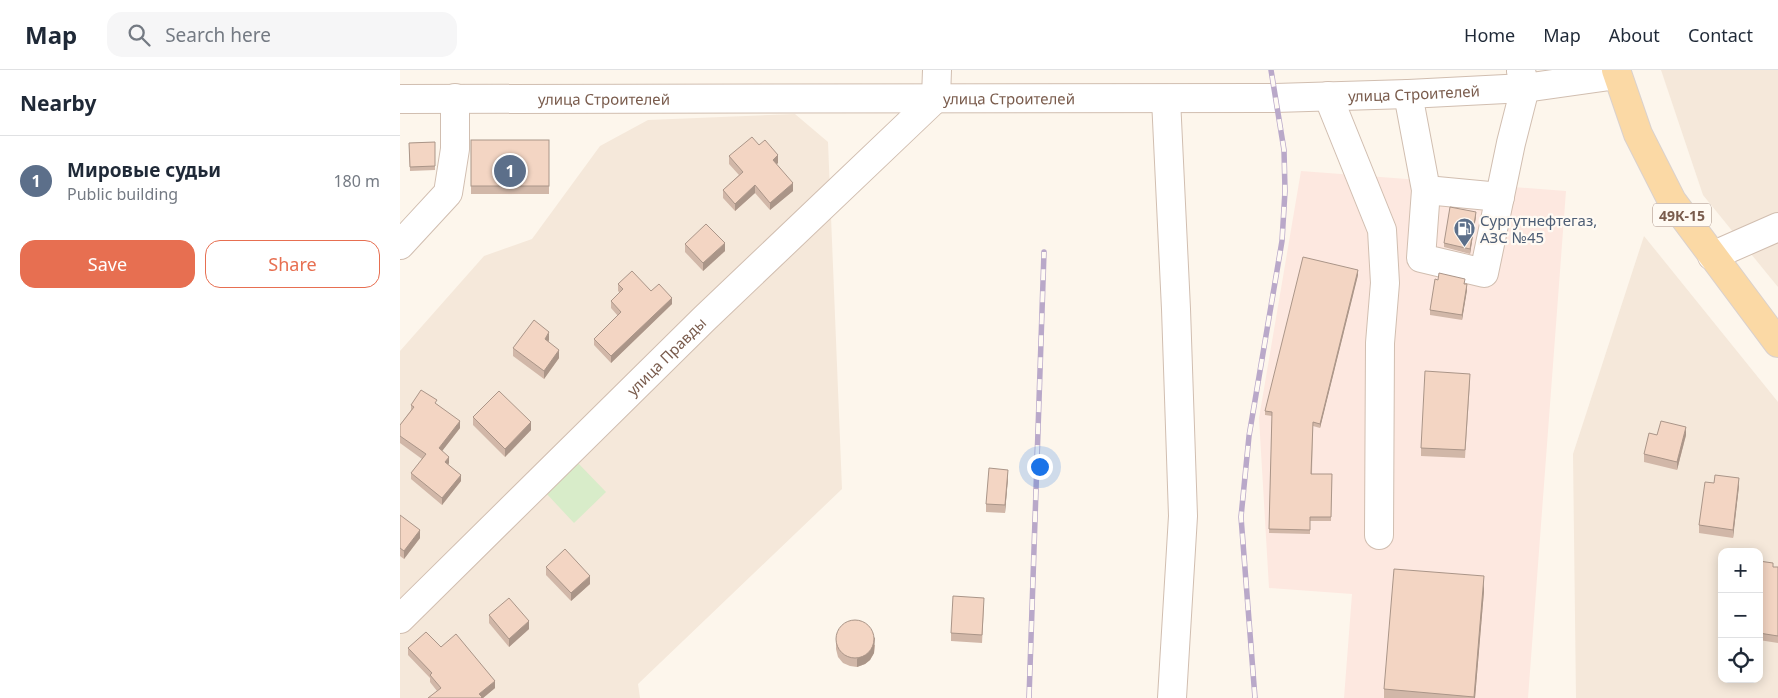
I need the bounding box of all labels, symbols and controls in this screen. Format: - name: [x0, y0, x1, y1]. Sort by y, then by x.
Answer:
- search box: [107, 12, 457, 57]
- text: Map: [25, 18, 77, 51]
- icon: search: [125, 21, 153, 49]
- text: Search here: [165, 22, 271, 48]
- text: Home: [1464, 23, 1515, 47]
- text: Map: [1543, 23, 1581, 47]
- text: About: [1609, 23, 1660, 47]
- text: Contact: [1688, 23, 1753, 47]
- street label: улица Строителей: [1348, 80, 1480, 106]
- street label: улица Строителей: [943, 88, 1075, 108]
- text: Nearby: [20, 89, 96, 117]
- street label: улица Строителей: [538, 89, 670, 109]
- pin: 1: [494, 152, 526, 190]
- text: Мировые судьи: [67, 157, 221, 183]
- text: 1: [31, 170, 41, 192]
- text: 180 m: [333, 170, 380, 192]
- text: Public building: [67, 183, 178, 205]
- road number: 49К-15: [1653, 204, 1711, 226]
- place label: Сургутнефтегаз, АЗС №45: [1480, 210, 1597, 247]
- fuel station icon: Сургутнефтегаз, АЗС №45: [1452, 217, 1476, 248]
- button: Save: [20, 240, 195, 288]
- button: Share: [205, 240, 380, 288]
- street label: улица Правды: [622, 313, 710, 400]
- your location: [1027, 454, 1053, 480]
- map controls: [1718, 548, 1763, 683]
- button: +: [1718, 548, 1763, 593]
- button: −: [1718, 593, 1763, 638]
- button: locate: [1718, 638, 1763, 683]

